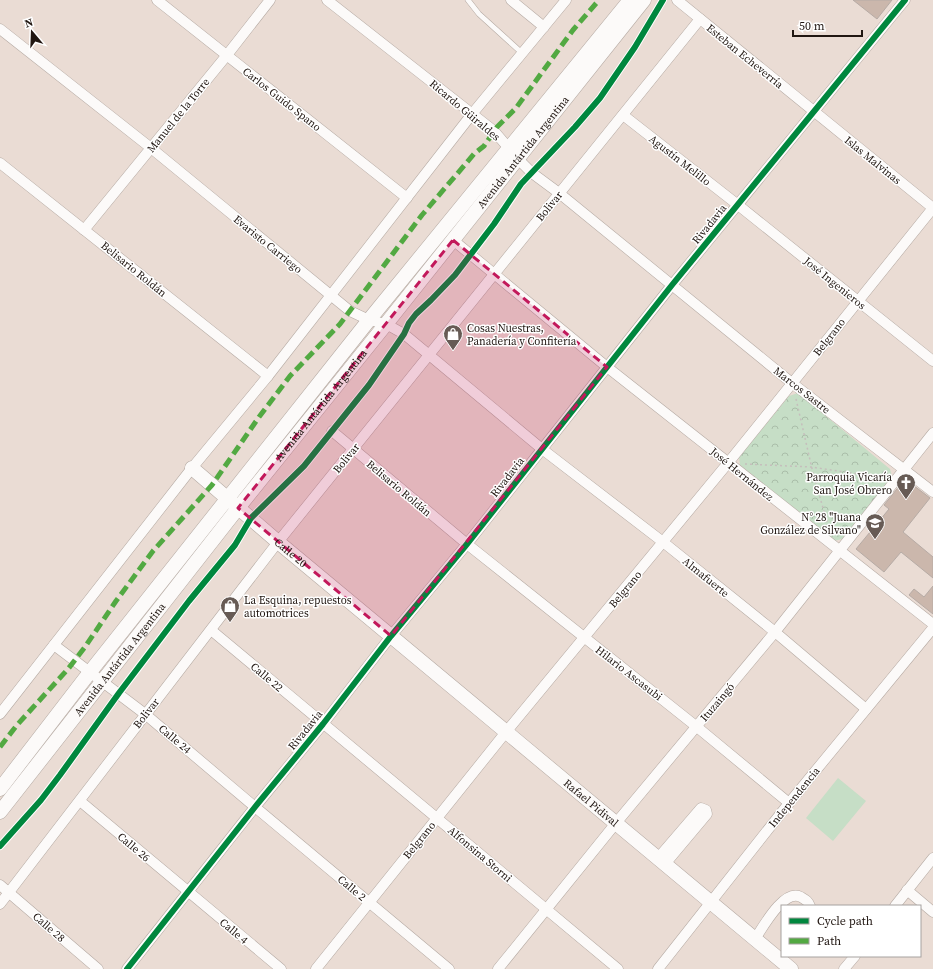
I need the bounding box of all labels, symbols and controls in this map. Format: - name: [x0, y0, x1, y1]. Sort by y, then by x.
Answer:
- north arrow: [12, 12, 52, 52]
- scale bar: [793, 12, 862, 38]
- text: N: [23, 15, 35, 31]
- text: 50 m: [799, 18, 825, 34]
- street label: Esteban Echeverría: [703, 21, 787, 92]
- street label: Carlos Guido Spano: [239, 64, 324, 135]
- street label: Manuel de la Torre: [144, 75, 213, 156]
- street label: Ricardo Güiraldes: [426, 76, 503, 145]
- street label: Avenida Antártida Argentina: [474, 93, 573, 212]
- street label: Agustín Melillo: [646, 132, 714, 189]
- street label: Islas Malvinas: [841, 133, 904, 188]
- street label: Bolivar: [533, 188, 566, 225]
- street label: Rivadavia: [689, 201, 730, 247]
- street label: Evaristo Carriego: [230, 212, 305, 277]
- street label: Belisario Roldán: [98, 238, 170, 301]
- street label: José Ingenieros: [800, 253, 869, 313]
- street label: Belgrano: [810, 315, 849, 359]
- place label: Cosas Nuestras, Panadería y Confitería: [467, 321, 577, 349]
- shop icon: Cosas Nuestras, Panadería y Confitería: [442, 323, 464, 351]
- street label: Avenida Antártida Argentina: [271, 346, 371, 465]
- street label: Marcos Sastre: [770, 363, 834, 418]
- street label: Bolivar: [330, 440, 363, 477]
- street label: José Hernández: [706, 444, 776, 505]
- street label: Rivadavia: [487, 454, 528, 501]
- street label: Belisario Roldán: [363, 457, 435, 520]
- place label: Parroquia Vicaría San José Obrero: [806, 470, 892, 498]
- church icon: Parroquia Vicaría San José Obrero: [895, 472, 917, 500]
- place label: N° 28 "Juana González de Silvano": [760, 510, 861, 538]
- school or university icon: N° 28 "Juana González de Silvano": [864, 512, 886, 540]
- street label: Calle 20: [271, 535, 310, 571]
- street label: Almafuerte: [679, 554, 732, 601]
- street label: Belgrano: [605, 568, 645, 611]
- place label: La Esquina, repuestos automotrices: [244, 593, 352, 621]
- shop icon: La Esquina, repuestos automotrices: [219, 595, 241, 623]
- street label: Avenida Antártida Argentina: [71, 600, 169, 719]
- street label: Hilario Ascasubi: [592, 643, 665, 704]
- street label: Calle 22: [247, 659, 287, 696]
- street label: Ituzaingó: [697, 680, 738, 725]
- street label: Bolivar: [130, 695, 163, 732]
- street label: Rivadavia: [285, 707, 326, 753]
- street label: Calle 24: [155, 721, 195, 758]
- street label: Independencia: [765, 764, 824, 831]
- street label: Rafael Pidival: [560, 776, 622, 830]
- street label: Belgrano: [400, 818, 439, 862]
- street label: Alfonsina Storni: [444, 823, 515, 886]
- street label: Calle 26: [114, 829, 154, 866]
- street label: Calle 2: [334, 872, 369, 905]
- legend: [781, 905, 921, 957]
- street label: Calle 28: [29, 909, 68, 946]
- text: Cycle path: [817, 913, 873, 929]
- street label: Calle 4: [216, 915, 251, 948]
- text: Path: [817, 933, 841, 949]

